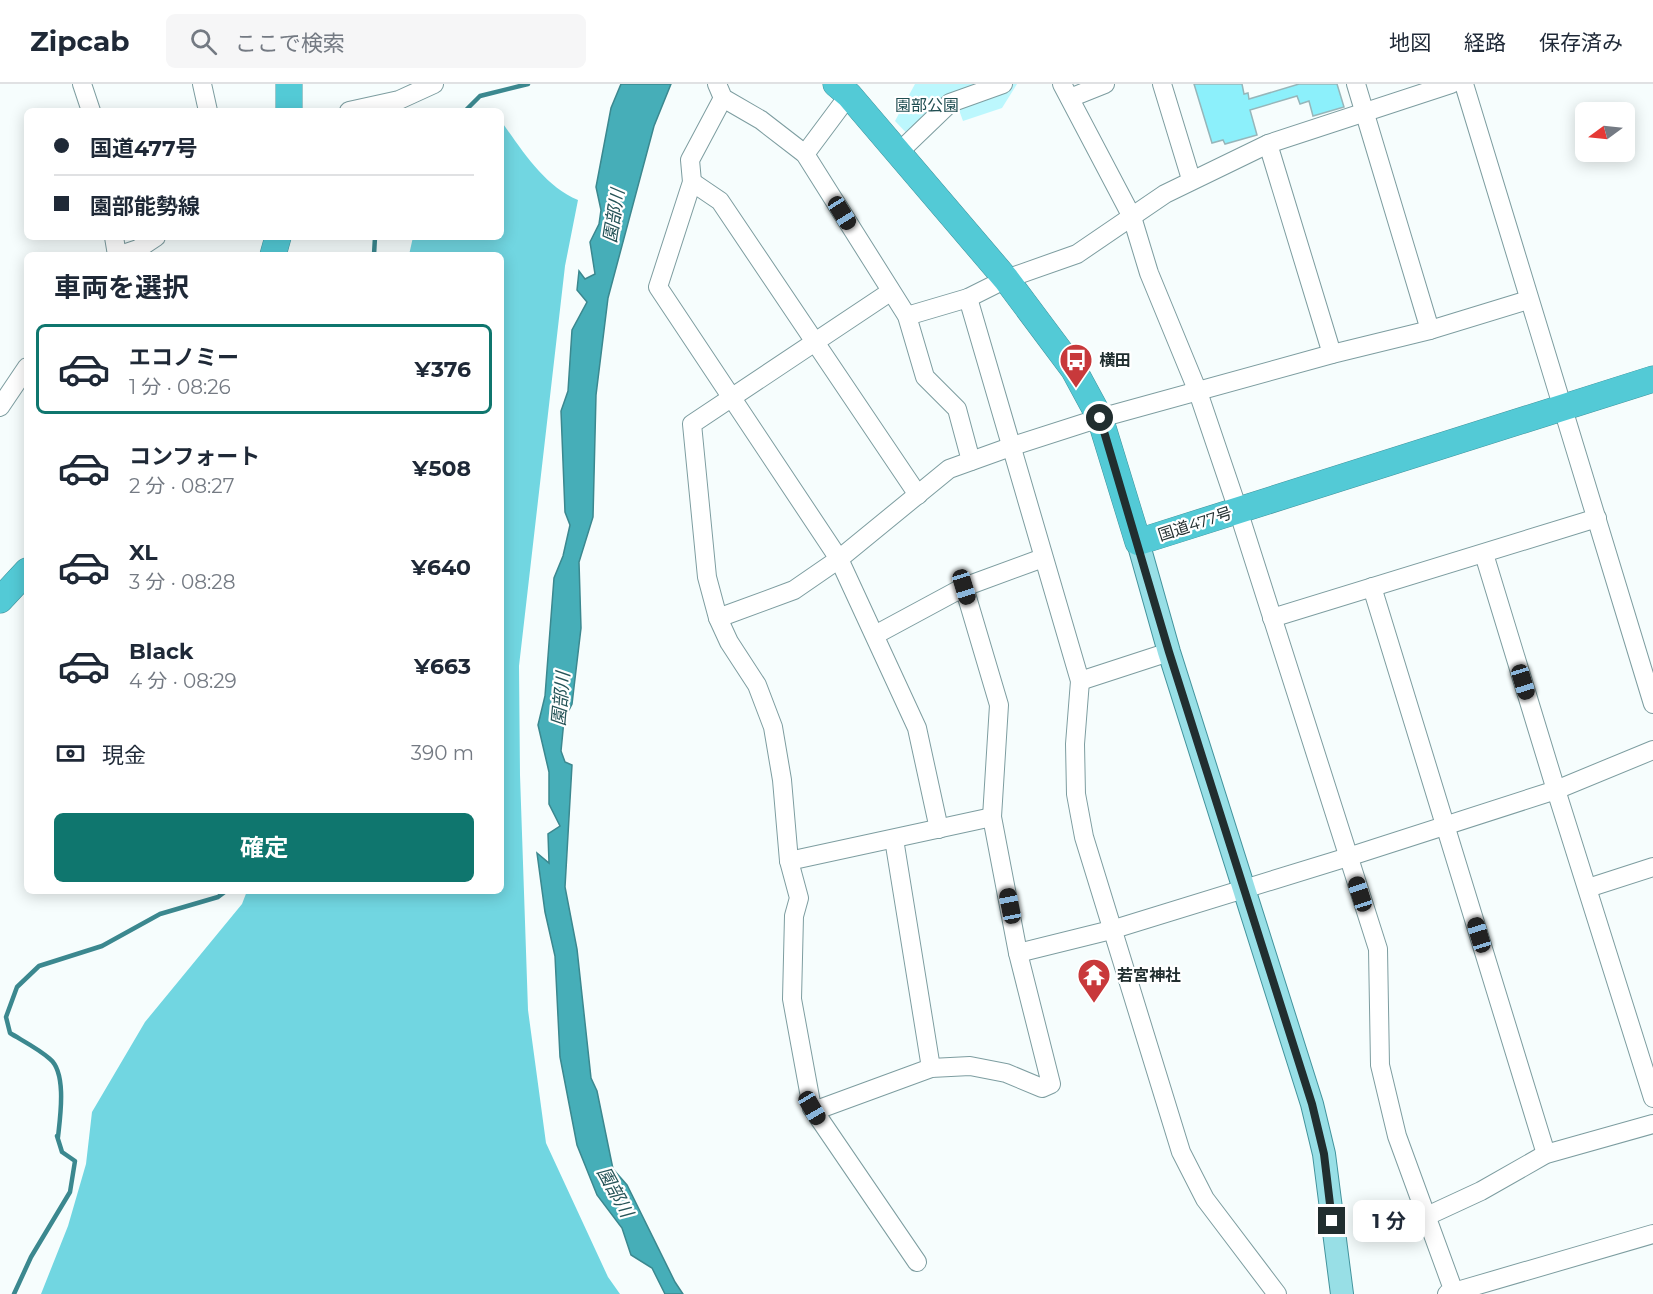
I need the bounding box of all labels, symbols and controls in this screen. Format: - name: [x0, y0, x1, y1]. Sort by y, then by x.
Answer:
- search box: [166, 14, 586, 68]
- text: Zipcab: [30, 24, 130, 58]
- icon: search: [187, 25, 220, 58]
- text: ここで検索: [235, 30, 345, 57]
- text: 地図: [1389, 30, 1431, 55]
- text: 経路: [1464, 30, 1506, 55]
- text: 保存済み: [1539, 30, 1623, 55]
- park label: 園部公園: [895, 96, 959, 115]
- north arrow: [1575, 102, 1635, 162]
- map controls: [1575, 102, 1635, 162]
- text: 国道477号: [90, 135, 198, 162]
- water label: 園部川: [599, 186, 629, 244]
- text: 園部能勢線: [90, 193, 200, 220]
- car: [825, 193, 859, 233]
- text: 車両を選択: [54, 271, 189, 304]
- icon: car: [57, 342, 111, 396]
- bus stop icon: 横田: [1058, 342, 1094, 389]
- text: エコノミー: [129, 344, 239, 371]
- place label: 横田: [1099, 351, 1131, 370]
- text: ¥376: [415, 356, 471, 383]
- text: 1 分 · 08:26: [129, 375, 231, 399]
- route start: [1086, 404, 1113, 431]
- icon: car: [57, 441, 111, 495]
- text: コンフォート: [129, 443, 260, 470]
- text: ¥508: [412, 455, 471, 482]
- text: 2 分 · 08:27: [129, 474, 234, 498]
- street label: 国道477号: [1156, 503, 1234, 545]
- text: XL: [129, 539, 158, 566]
- icon: car: [57, 540, 111, 594]
- text: ¥640: [411, 554, 471, 581]
- car: [950, 567, 978, 607]
- text: 3 分 · 08:28: [129, 570, 235, 594]
- text: Black: [129, 638, 193, 665]
- icon: car: [57, 639, 111, 693]
- text: ¥663: [414, 653, 471, 680]
- car: [1509, 662, 1537, 702]
- text: 4 分 · 08:29: [129, 669, 237, 693]
- water label: 園部川: [548, 669, 574, 727]
- icon: cash: [54, 737, 87, 770]
- text: 390 m: [411, 741, 474, 765]
- text: 現金: [102, 742, 146, 769]
- button: 確定: [54, 813, 474, 882]
- car: [1346, 874, 1374, 914]
- car: [998, 887, 1022, 925]
- car: [1465, 915, 1493, 955]
- temple icon: 若宮神社: [1076, 957, 1112, 1004]
- place label: 若宮神社: [1117, 966, 1181, 985]
- car: [795, 1088, 829, 1128]
- water label: 園部川: [592, 1163, 639, 1223]
- callout: 1 分: [1353, 1200, 1425, 1242]
- route end: [1318, 1207, 1345, 1234]
- text: 1 分: [1372, 1209, 1406, 1233]

